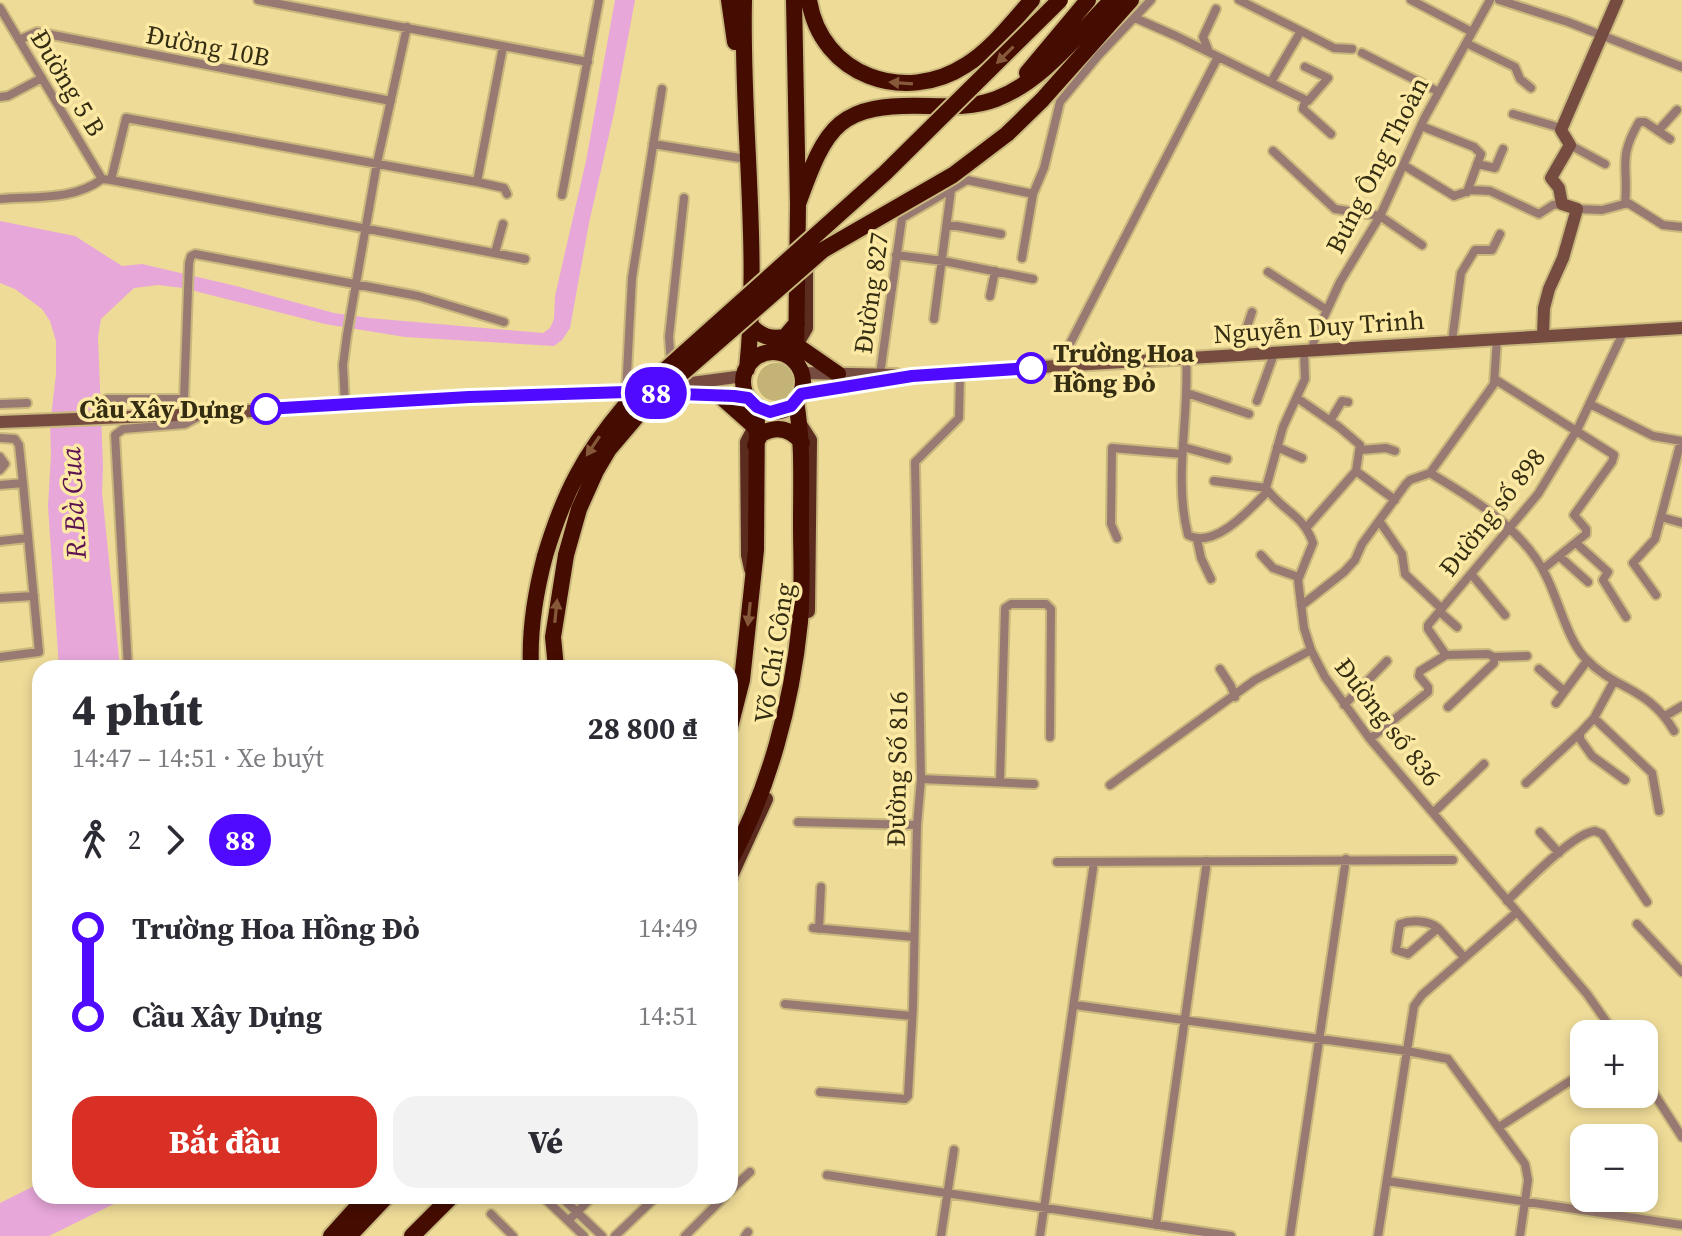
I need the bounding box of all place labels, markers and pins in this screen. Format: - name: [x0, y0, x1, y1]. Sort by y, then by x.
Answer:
- place label: Trường Hoa Hồng Đỏ: [1053, 335, 1194, 401]
- marker: Trường Hoa Hồng Đỏ: [1016, 353, 1046, 383]
- place label: Cầu Xây Dựng: [79, 391, 244, 427]
- marker: Cầu Xây Dựng: [251, 394, 281, 424]

